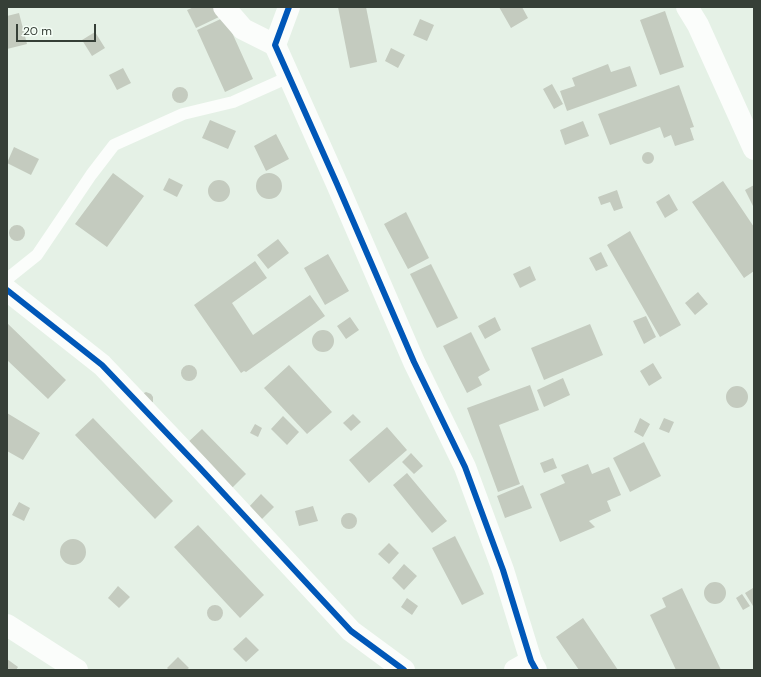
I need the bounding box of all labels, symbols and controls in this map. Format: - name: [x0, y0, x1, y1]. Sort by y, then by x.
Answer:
- scale bar: [18, 16, 98, 42]
- text: 20 m: [23, 23, 52, 39]

